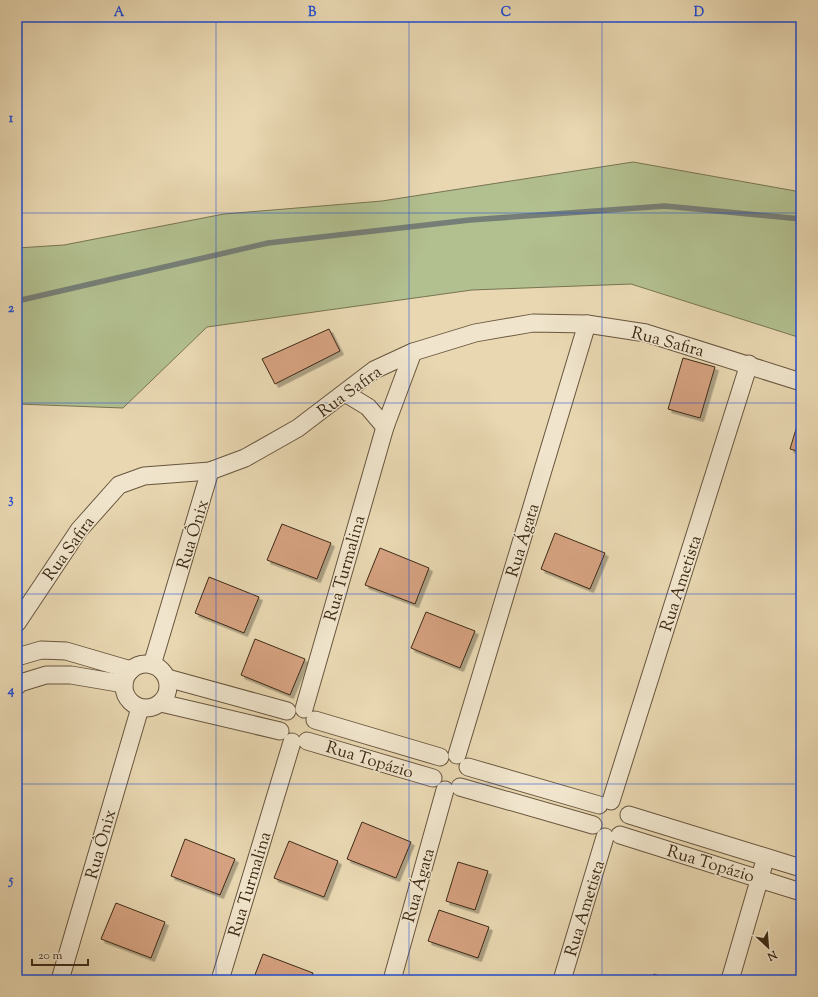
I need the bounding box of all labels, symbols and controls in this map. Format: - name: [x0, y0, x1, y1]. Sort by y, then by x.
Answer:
- text: A: [114, 4, 125, 22]
- text: B: [308, 4, 317, 22]
- text: C: [501, 4, 511, 22]
- text: D: [694, 4, 704, 22]
- text: 1: [9, 110, 14, 128]
- text: 2: [8, 300, 15, 318]
- street label: Rua Safira: [628, 322, 707, 364]
- street label: Rua Safira: [313, 361, 387, 424]
- text: 3: [8, 491, 14, 509]
- street label: Rua Ônix: [172, 497, 216, 572]
- street label: Rua Ágata: [501, 501, 547, 580]
- street label: Rua Safira: [38, 512, 101, 586]
- street label: Rua Turmalina: [319, 513, 373, 624]
- street label: Rua Ametista: [655, 532, 709, 635]
- text: 4: [7, 682, 15, 700]
- street label: Rua Topázio: [323, 736, 416, 786]
- street label: Rua Ônix: [81, 807, 123, 882]
- street label: Rua Turmalina: [224, 829, 278, 940]
- street label: Rua Topázio: [664, 840, 757, 890]
- street label: Rua Ágata: [398, 846, 442, 925]
- street label: Rua Ametista: [560, 857, 612, 960]
- text: 5: [8, 872, 14, 890]
- north arrow: [748, 927, 788, 967]
- scale bar: [32, 941, 88, 967]
- text: N: [764, 946, 780, 964]
- text: 20 m: [38, 947, 63, 965]

